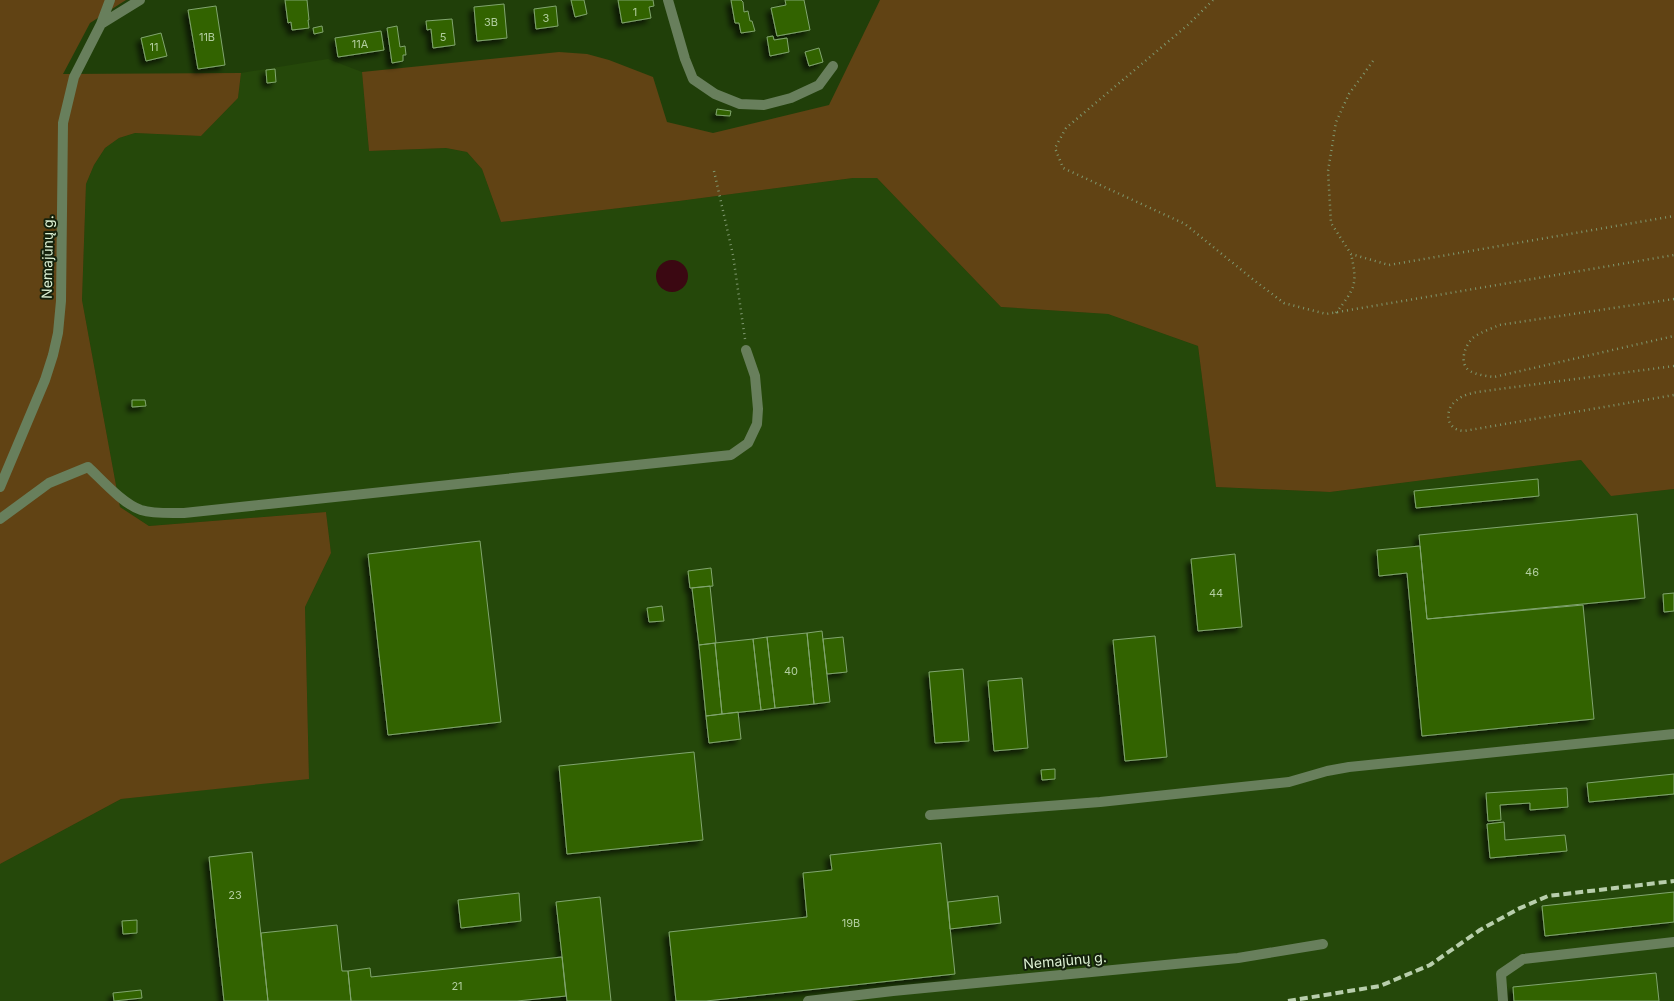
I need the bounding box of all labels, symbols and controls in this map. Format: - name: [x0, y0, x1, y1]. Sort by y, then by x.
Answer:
- house number: 1: [633, 5, 637, 19]
- house number: 3: [543, 11, 550, 25]
- house number: 3B: [484, 15, 498, 29]
- house number: 11B: [199, 30, 215, 44]
- house number: 5: [440, 30, 447, 44]
- house number: 11A: [352, 37, 369, 51]
- house number: 11: [150, 40, 158, 54]
- street label: Nemajūnų g.: [38, 215, 56, 299]
- house number: 46: [1525, 565, 1539, 579]
- house number: 44: [1209, 586, 1223, 600]
- house number: 40: [784, 664, 798, 678]
- house number: 23: [228, 888, 242, 902]
- house number: 19B: [842, 916, 860, 930]
- street label: Nemajūnų g.: [1023, 948, 1107, 972]
- house number: 21: [451, 979, 463, 993]

